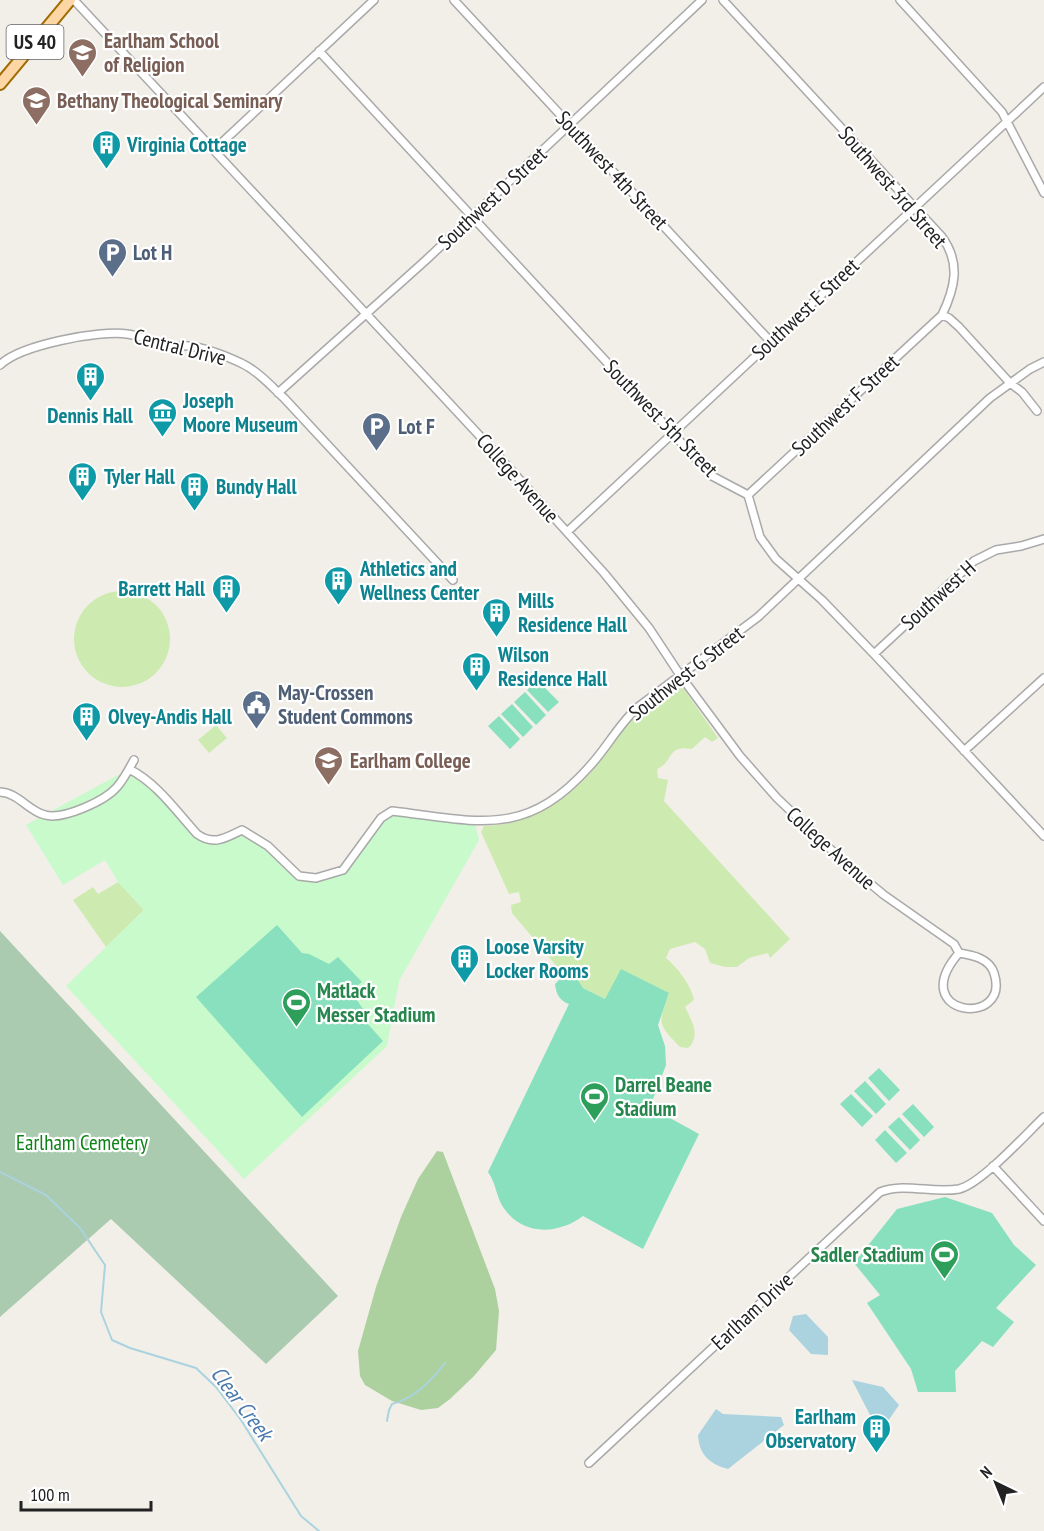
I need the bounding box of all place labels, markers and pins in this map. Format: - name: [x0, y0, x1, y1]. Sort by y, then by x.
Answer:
- place label: Earlham School of Religion: [104, 27, 220, 78]
- school or university icon: Earlham School of Religion: [67, 36, 99, 78]
- school or university icon: Bethany Theological Seminary: [20, 84, 52, 126]
- place label: Bethany Theological Seminary: [57, 87, 283, 114]
- building icon: Virginia Cottage: [90, 128, 122, 170]
- place label: Virginia Cottage: [126, 131, 247, 158]
- parking icon: Lot H: [96, 236, 128, 278]
- place label: Lot H: [133, 239, 172, 266]
- building icon: Dennis Hall: [74, 360, 106, 402]
- place label: Joseph Moore Museum: [182, 387, 298, 438]
- museum icon: Joseph Moore Museum: [146, 396, 178, 438]
- place label: Dennis Hall: [47, 402, 134, 429]
- parking icon: Lot F: [361, 410, 393, 452]
- place label: Lot F: [398, 413, 435, 440]
- building icon: Tyler Hall: [67, 460, 99, 502]
- place label: Tyler Hall: [104, 463, 176, 490]
- building icon: Bundy Hall: [179, 470, 211, 512]
- place label: Bundy Hall: [216, 473, 297, 500]
- place label: Athletics and Wellness Center: [359, 555, 480, 606]
- building icon: Athletics and Wellness Center: [323, 564, 355, 606]
- building icon: Barrett Hall: [210, 572, 242, 614]
- place label: Barrett Hall: [118, 575, 206, 602]
- place label: Mills Residence Hall: [518, 587, 628, 638]
- building icon: Mills Residence Hall: [481, 596, 513, 638]
- place label: Wilson Residence Hall: [497, 641, 608, 692]
- building icon: Wilson Residence Hall: [461, 650, 493, 692]
- place label: May-Crossen Student Commons: [278, 679, 413, 730]
- public building icon: May-Crossen Student Commons: [241, 688, 273, 730]
- building icon: Olvey-Andis Hall: [71, 700, 103, 742]
- place label: Olvey-Andis Hall: [108, 703, 233, 730]
- school or university icon: Earlham College: [313, 744, 345, 786]
- place label: Earlham College: [350, 747, 471, 774]
- place label: Loose Varsity Locker Rooms: [486, 933, 589, 984]
- building icon: Loose Varsity Locker Rooms: [449, 942, 481, 984]
- place label: Matlack Messer Stadium: [317, 977, 436, 1028]
- sports icon: Matlack Messer Stadium: [280, 986, 312, 1028]
- place label: Darrel Beane Stadium: [615, 1071, 712, 1122]
- sports icon: Darrel Beane Stadium: [578, 1080, 610, 1122]
- sports icon: Sadler Stadium: [929, 1238, 961, 1280]
- place label: Sadler Stadium: [811, 1241, 924, 1268]
- place label: Earlham Observatory: [766, 1403, 857, 1454]
- building icon: Earlham Observatory: [861, 1412, 893, 1454]

